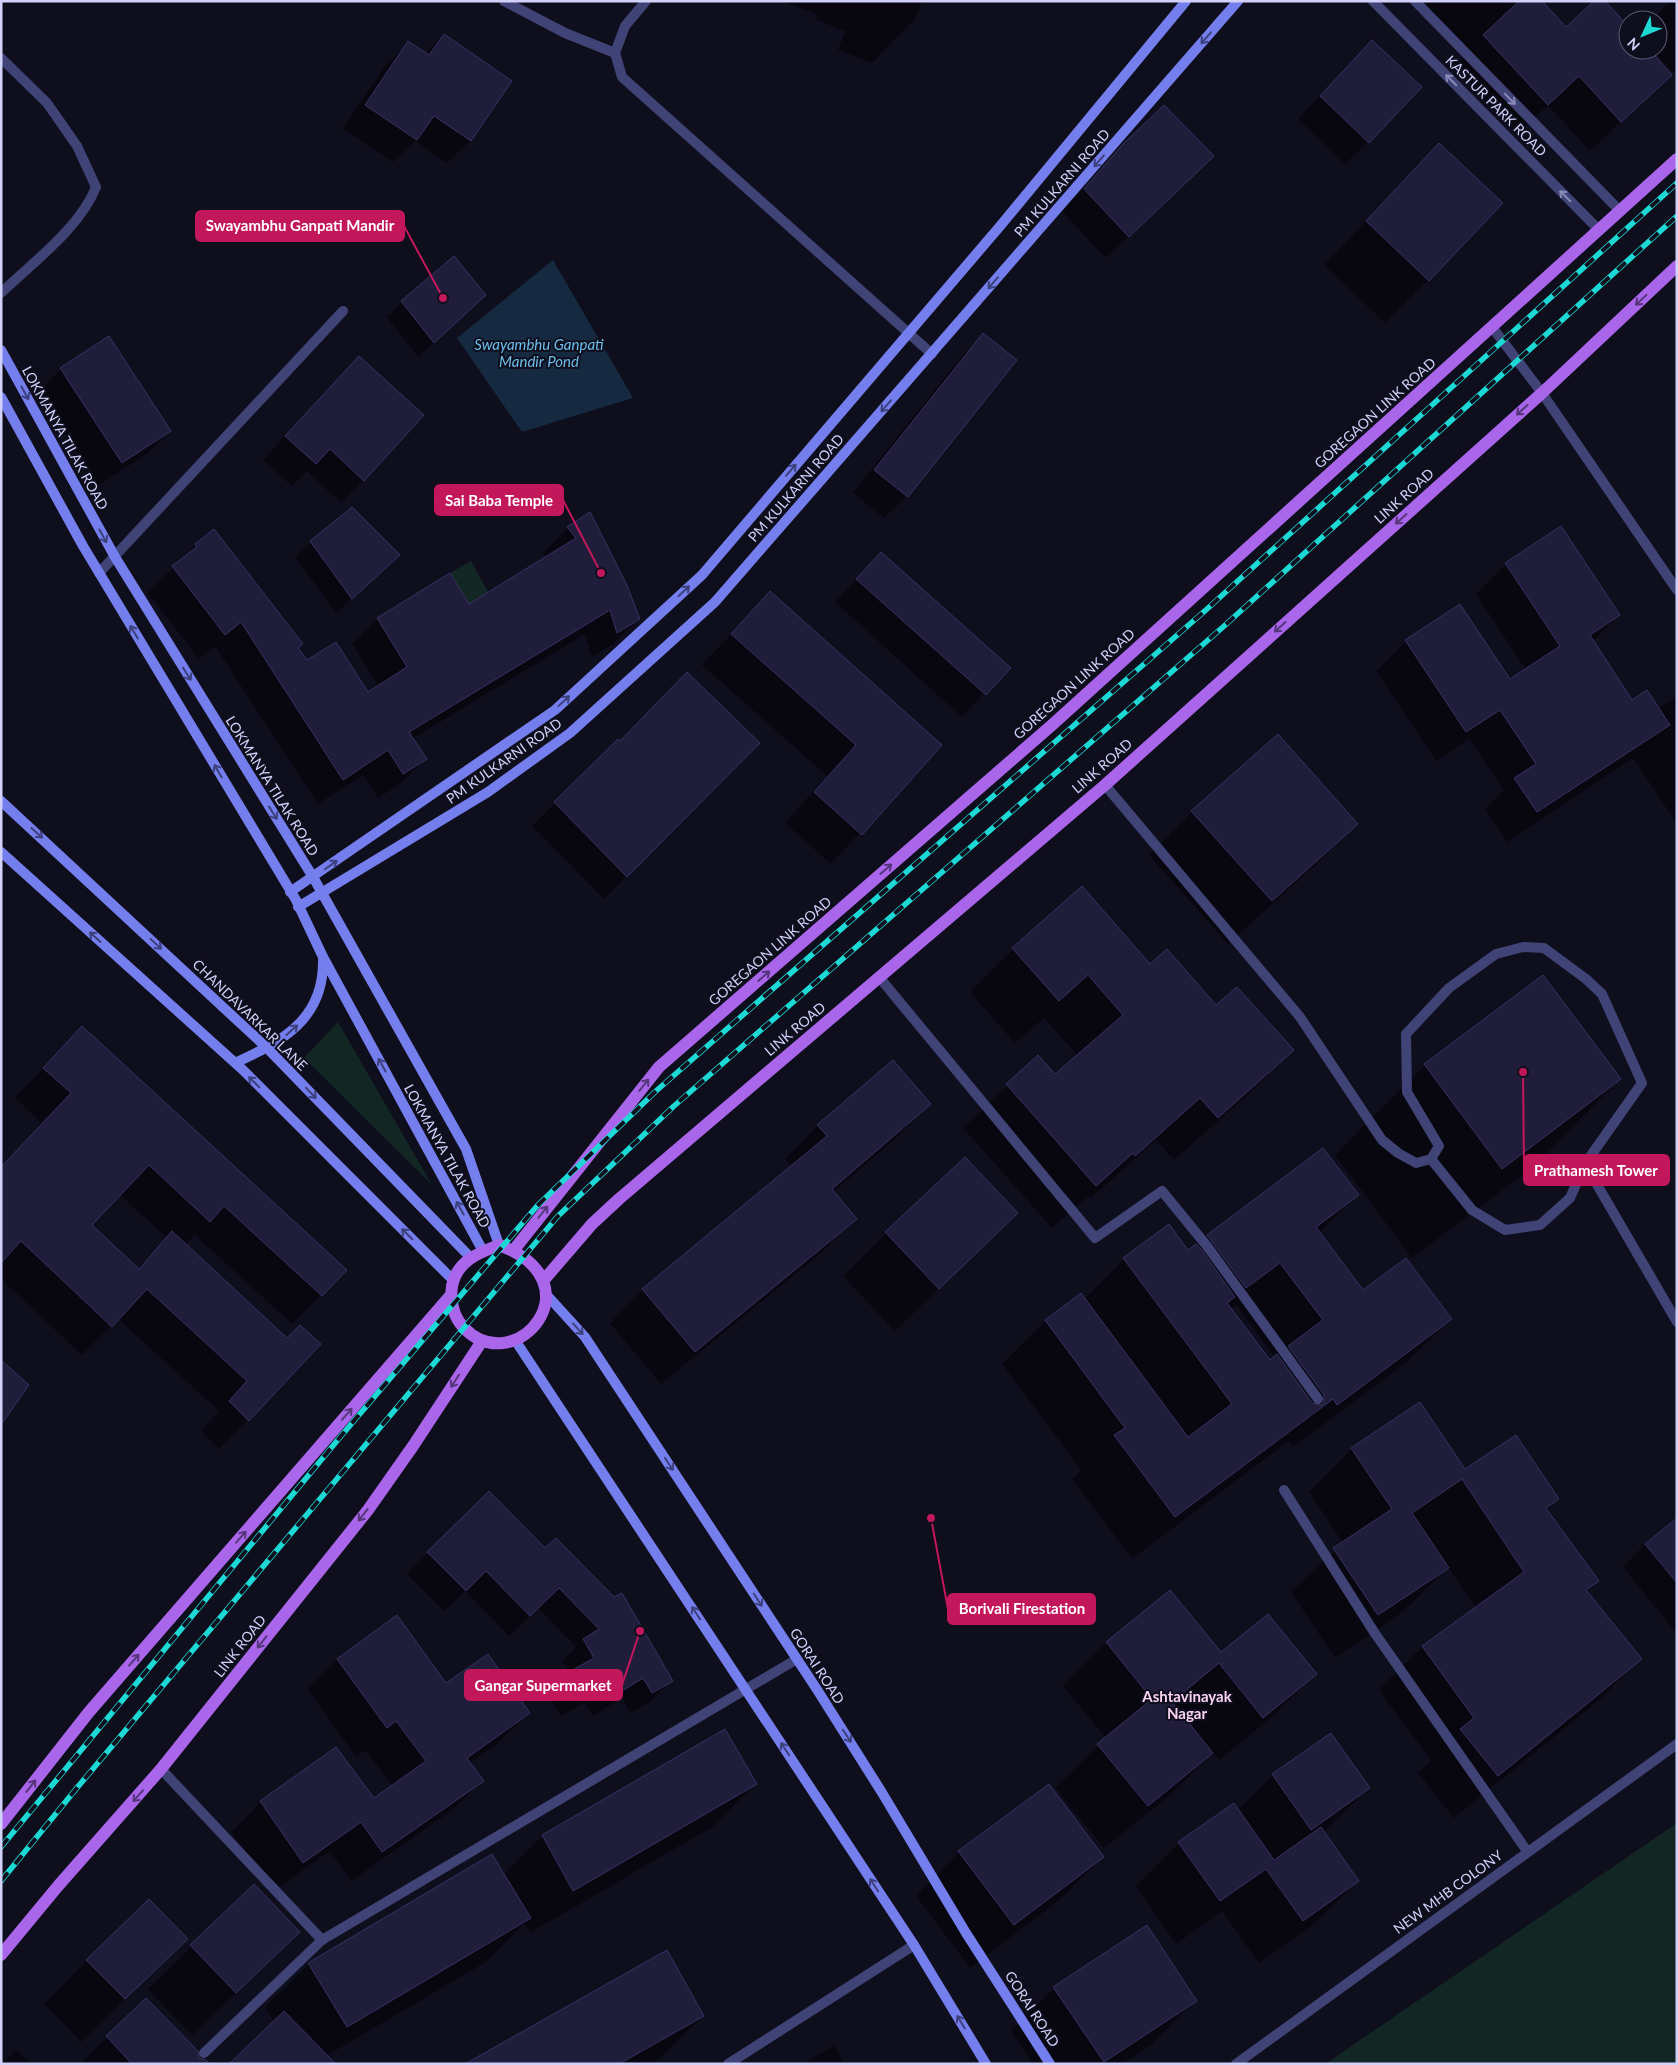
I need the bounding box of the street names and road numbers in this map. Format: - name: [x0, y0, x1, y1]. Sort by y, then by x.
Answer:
- street label: KASTUR PARK ROAD: [1442, 52, 1550, 160]
- street label: PM KULKARNI ROAD: [1010, 125, 1113, 240]
- street label: GOREGAON LINK ROAD: [1311, 354, 1439, 472]
- street label: LOKMANYA TILAK ROAD: [19, 363, 112, 513]
- street label: PM KULKARNI ROAD: [744, 430, 847, 545]
- street label: LINK ROAD: [1370, 464, 1437, 527]
- street label: GOREGAON LINK ROAD: [1010, 625, 1138, 743]
- street label: LOKMANYA TILAK ROAD: [222, 713, 322, 859]
- street label: PM KULKARNI ROAD: [443, 714, 565, 807]
- street label: LINK ROAD: [1068, 735, 1135, 796]
- street label: GOREGAON LINK ROAD: [705, 893, 835, 1009]
- street label: CHANDAVARKAR LANE: [189, 955, 311, 1074]
- street label: LINK ROAD: [761, 998, 829, 1059]
- street label: LOKMANYA TILAK ROAD: [401, 1081, 494, 1231]
- street label: LINK ROAD: [210, 1611, 269, 1680]
- street label: GORAI ROAD: [787, 1625, 848, 1707]
- street label: NEW MHB COLONY: [1390, 1846, 1506, 1937]
- street label: GORAI ROAD: [1002, 1968, 1063, 2050]

